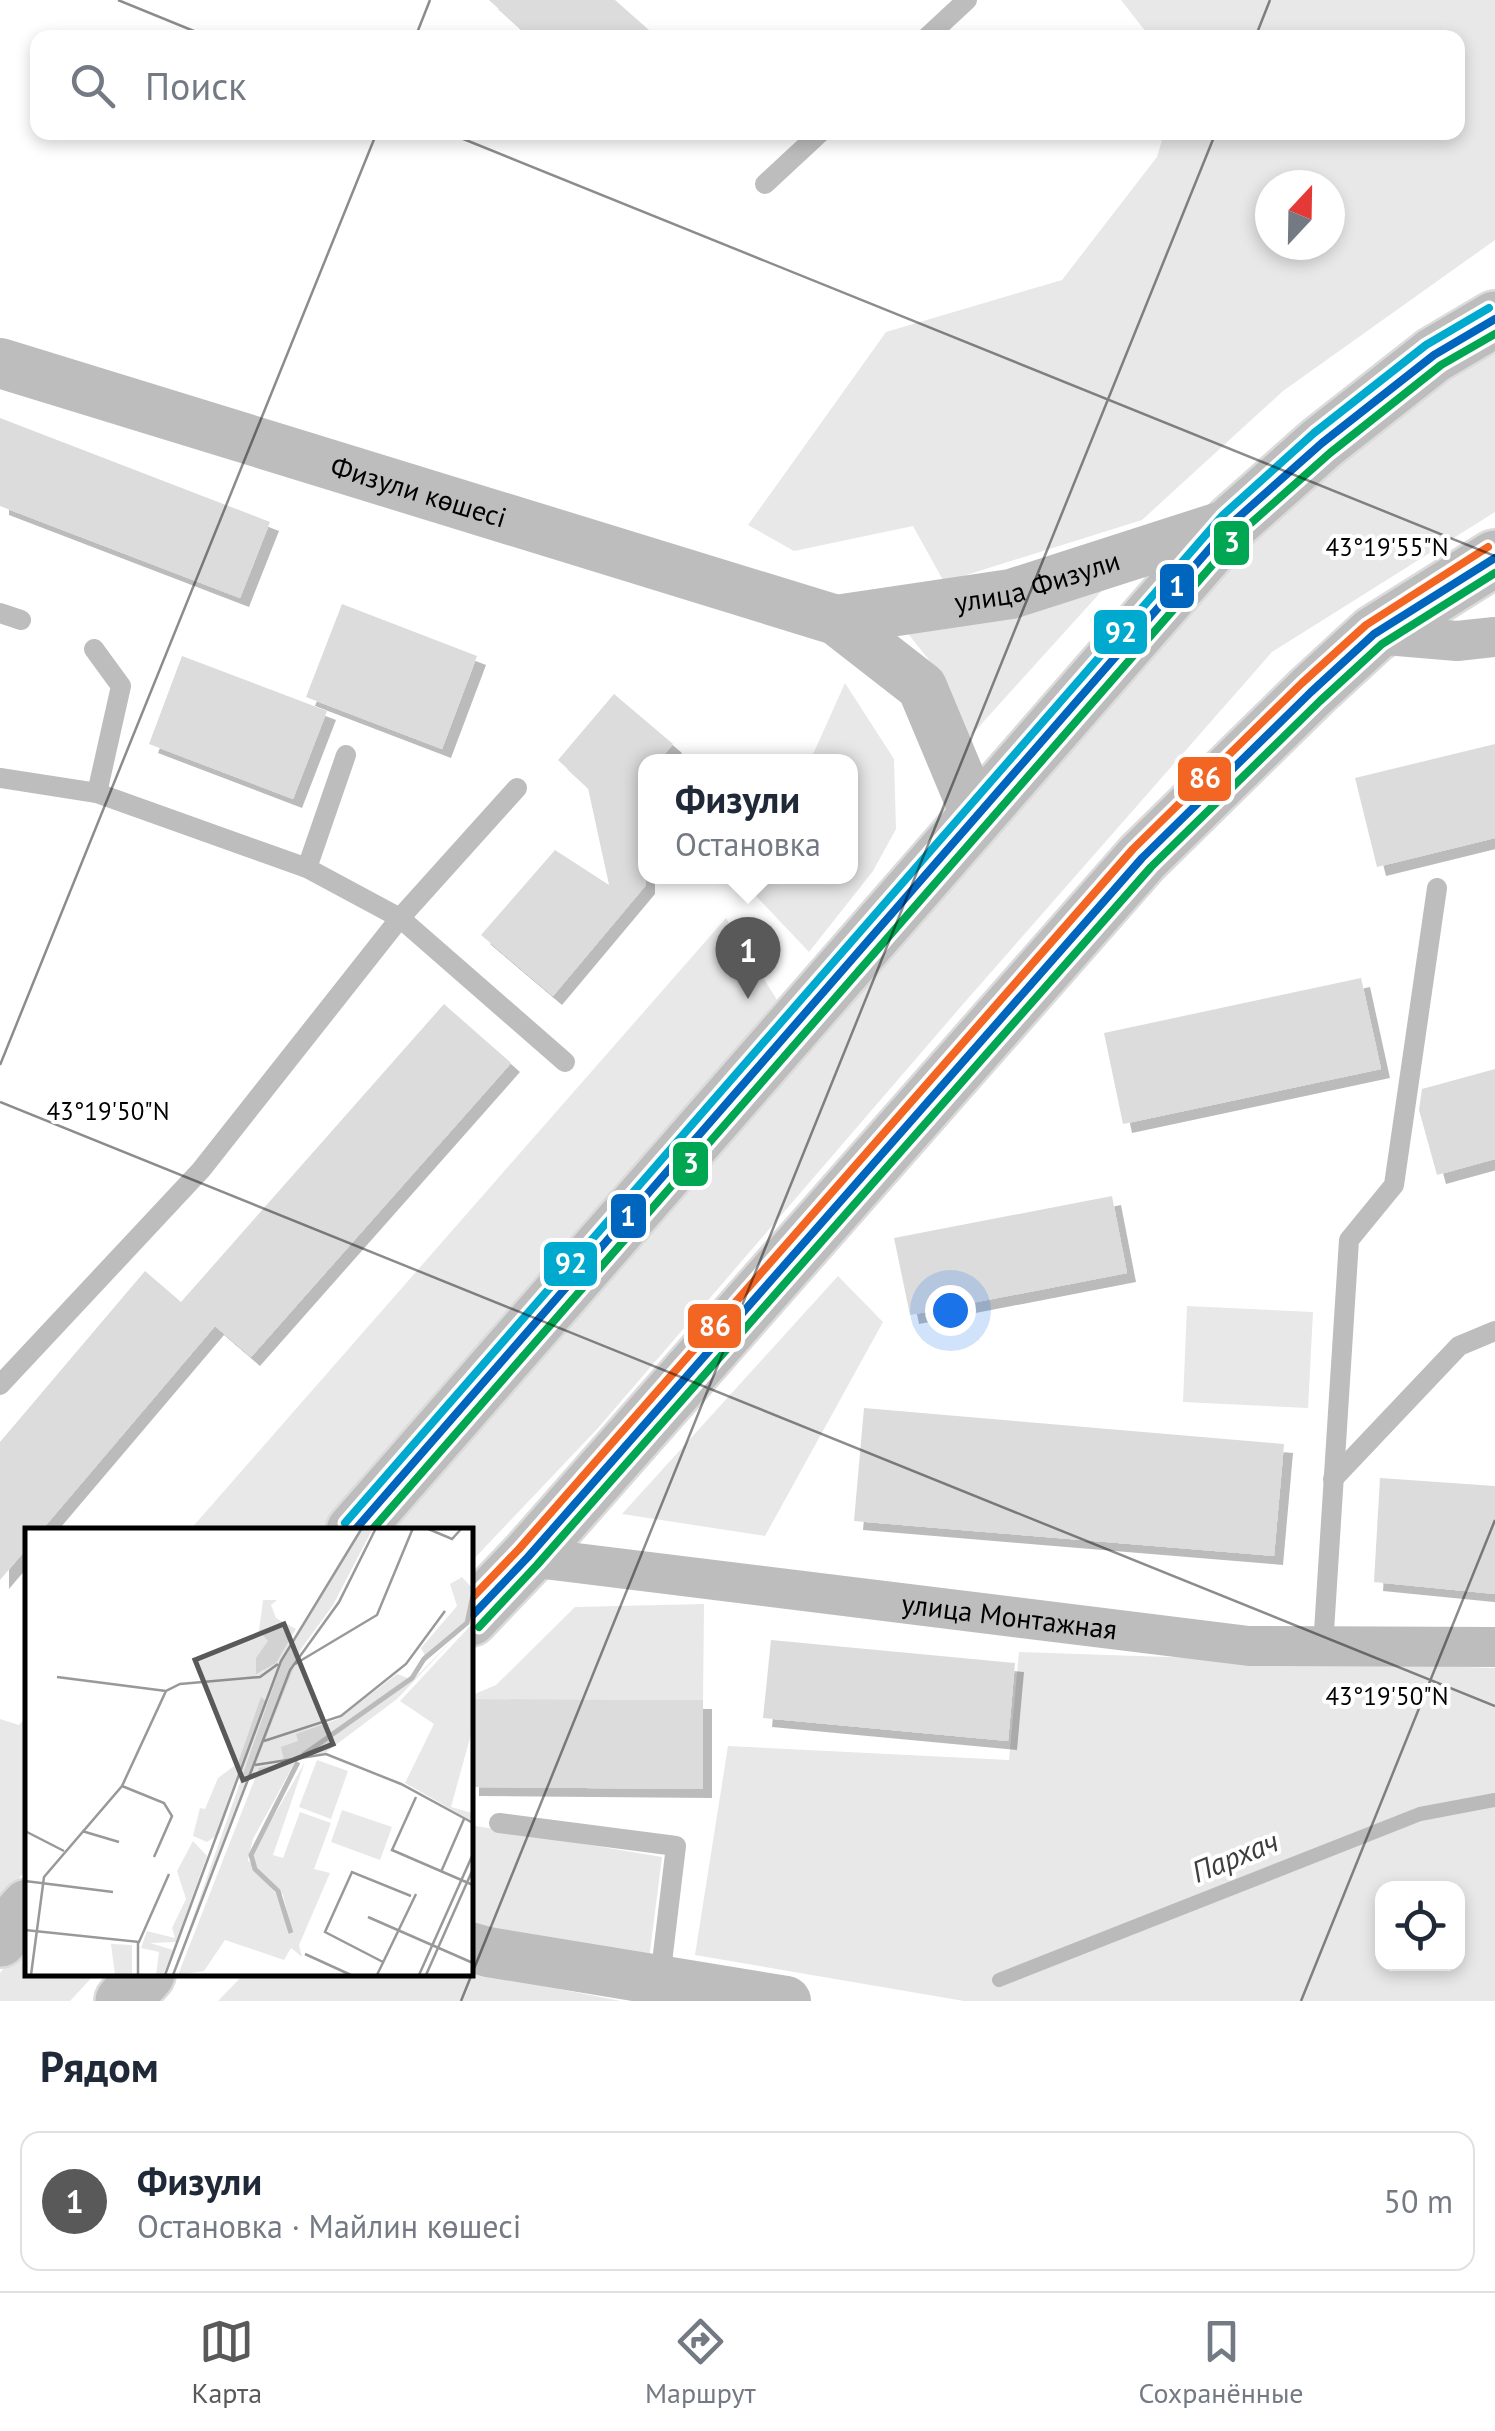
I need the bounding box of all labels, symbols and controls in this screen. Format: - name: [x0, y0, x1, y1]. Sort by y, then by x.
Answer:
- search box: [30, 30, 1465, 140]
- icon: search: [65, 58, 120, 113]
- text: Поиск: [145, 61, 246, 110]
- north arrow: [1255, 170, 1345, 260]
- street label: Физули көшесі: [326, 447, 511, 536]
- line badge: 3: [1212, 519, 1251, 567]
- text: 3: [1224, 523, 1240, 560]
- text: 43°19'55"N: [1325, 531, 1449, 563]
- street label: улица Физули: [952, 541, 1124, 620]
- line badge: 1: [1158, 562, 1196, 610]
- text: 1: [1169, 567, 1185, 604]
- line badge: 92: [1092, 608, 1149, 656]
- text: 92: [1105, 613, 1137, 650]
- popup: [638, 754, 858, 884]
- line badge: 86: [1176, 755, 1233, 803]
- text: 86: [1189, 759, 1221, 796]
- text: Физули: [675, 774, 800, 823]
- text: Остановка: [675, 823, 821, 865]
- pin: 1: [716, 916, 780, 999]
- text: 43°19'50"N: [46, 1095, 170, 1127]
- line badge: 3: [671, 1140, 710, 1188]
- text: 3: [683, 1144, 699, 1181]
- line badge: 1: [609, 1192, 648, 1240]
- text: 1: [620, 1197, 636, 1234]
- line badge: 92: [542, 1240, 599, 1288]
- text: 92: [555, 1244, 587, 1281]
- your location: [925, 1285, 976, 1336]
- line badge: 86: [686, 1302, 743, 1350]
- text: 86: [699, 1307, 731, 1344]
- inset map: [25, 1528, 472, 1976]
- street label: улица Монтажная: [900, 1584, 1119, 1648]
- text: 43°19'50"N: [1325, 1680, 1449, 1712]
- water label: Пархач: [1185, 1821, 1284, 1891]
- map controls: [1375, 1881, 1465, 1971]
- button: locate: [1375, 1881, 1465, 1971]
- text: Рядом: [40, 2039, 159, 2094]
- text: Физули: [137, 2156, 262, 2205]
- text: 1: [65, 2180, 84, 2222]
- text: 50 m: [1384, 2180, 1453, 2222]
- text: Остановка · Майлин көшесі: [137, 2205, 521, 2247]
- tab: Карта: [191, 2314, 262, 2411]
- tab: Маршрут: [645, 2314, 756, 2411]
- tab: Сохранённые: [1138, 2314, 1304, 2411]

